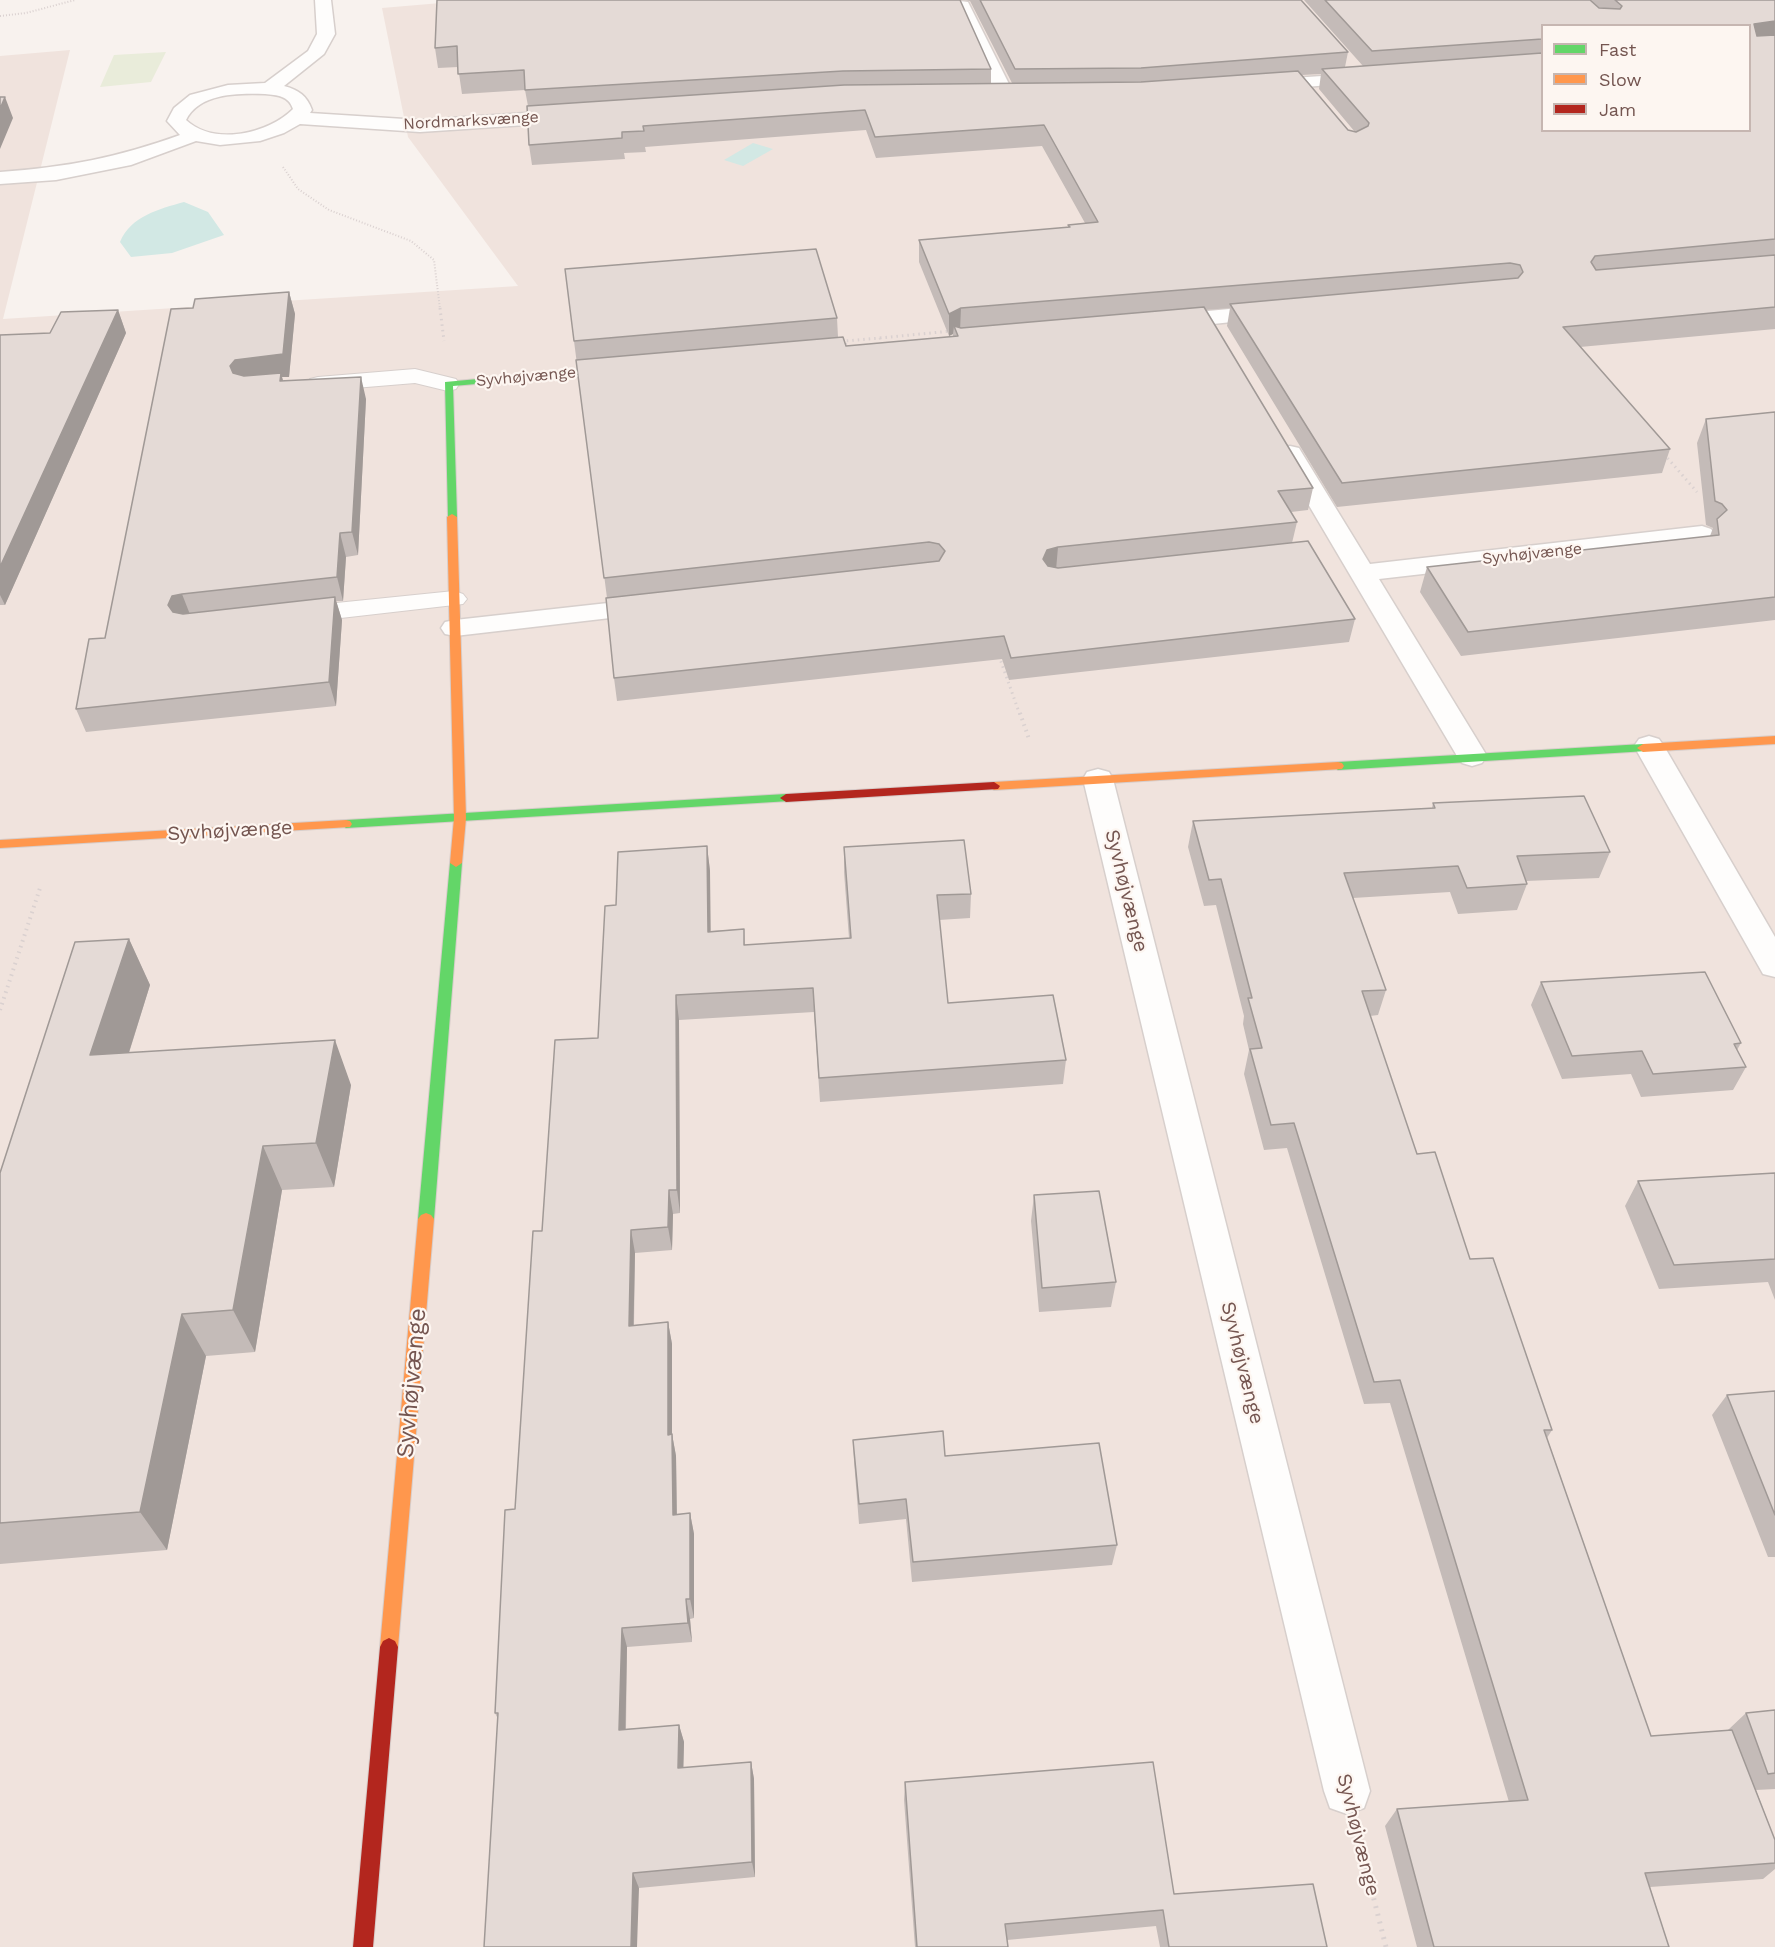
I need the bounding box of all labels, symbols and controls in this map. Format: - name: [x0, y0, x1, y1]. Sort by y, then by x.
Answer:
- legend: [1541, 24, 1751, 132]
- text: Fast: [1599, 39, 1636, 60]
- text: Slow: [1599, 69, 1642, 90]
- text: Jam: [1599, 99, 1636, 120]
- street label: Nordmarksvænge: [403, 108, 539, 134]
- street label: Syvhøjvænge: [475, 363, 577, 391]
- street label: Syvhøjvænge: [1481, 539, 1583, 569]
- street label: Syvhøjvænge: [167, 816, 293, 846]
- street label: Syvhøjvænge: [1099, 827, 1153, 955]
- street label: Syvhøjvænge: [1215, 1299, 1269, 1427]
- street label: Syvhøjvænge: [391, 1307, 433, 1459]
- street label: Syvhøjvænge: [1331, 1771, 1385, 1899]

